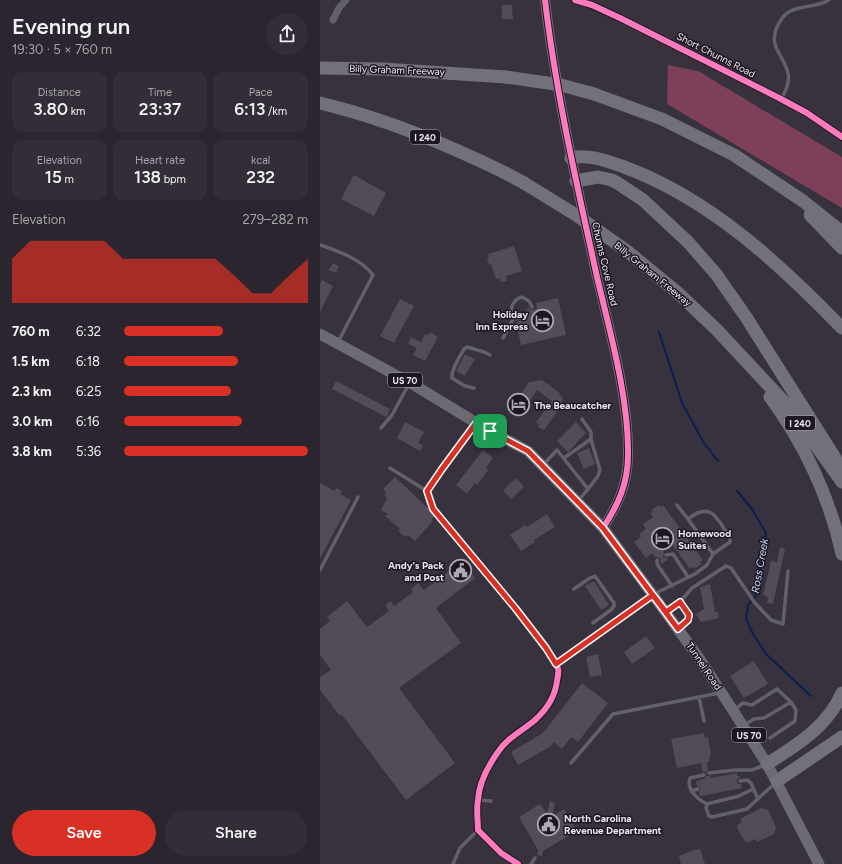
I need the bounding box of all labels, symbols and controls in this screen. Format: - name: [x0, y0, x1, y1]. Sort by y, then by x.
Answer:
- text: Evening run: [12, 13, 130, 40]
- button: share: [266, 13, 308, 55]
- street label: Short Chunns Road: [674, 29, 758, 81]
- text: 19:30 · 5 × 760 m: [12, 42, 112, 57]
- street label: Billy Graham Freeway: [349, 62, 446, 78]
- text: Distance: [38, 86, 81, 99]
- text: Time: [148, 86, 172, 99]
- text: Pace: [249, 86, 273, 99]
- text: 3.80: [33, 99, 68, 119]
- text: 23:37: [139, 99, 181, 119]
- text: 6:13: [234, 99, 265, 119]
- text: km: [68, 105, 85, 118]
- text: /km: [265, 105, 287, 118]
- road number: I 240: [410, 130, 440, 144]
- text: Elevation: [37, 154, 82, 167]
- text: Heart rate: [135, 154, 185, 167]
- text: kcal: [251, 154, 270, 167]
- text: 15: [45, 167, 62, 187]
- text: 138: [134, 167, 161, 187]
- text: 232: [246, 167, 275, 187]
- text: m: [62, 173, 74, 186]
- text: bpm: [161, 173, 186, 186]
- text: Elevation: [12, 212, 65, 227]
- text: 279–282 m: [242, 212, 308, 227]
- street label: Chunns Cove Road: [589, 221, 621, 307]
- street label: Billy Graham Freeway: [612, 239, 695, 310]
- hotel icon: Holiday Inn Express: [530, 307, 556, 333]
- place label: Holiday Inn Express: [475, 308, 528, 333]
- text: 760 m: [12, 324, 50, 339]
- text: 6:32: [76, 324, 101, 339]
- text: 1.5 km: [12, 354, 50, 369]
- text: 6:18: [76, 354, 100, 369]
- road number: US 70: [388, 373, 422, 387]
- text: 2.3 km: [12, 384, 51, 399]
- text: 6:25: [76, 384, 101, 399]
- hotel icon: The Beaucatcher: [506, 392, 532, 418]
- place label: The Beaucatcher: [534, 399, 612, 412]
- text: 3.0 km: [12, 414, 52, 429]
- text: 6:16: [76, 414, 99, 429]
- pin: [473, 414, 507, 448]
- road number: I 240: [785, 416, 815, 430]
- icon: arrive: [479, 420, 501, 442]
- text: 3.8 km: [12, 444, 52, 459]
- text: 5:36: [76, 444, 101, 459]
- hotel icon: Homewood Suites: [650, 526, 676, 552]
- place label: Homewood Suites: [678, 527, 731, 552]
- water label: Ross Creek: [749, 537, 771, 594]
- public building icon: Andy's Pack and Post: [447, 558, 473, 584]
- place label: Andy's Pack and Post: [388, 559, 445, 584]
- street label: Tunnel Road: [683, 640, 725, 693]
- road number: US 70: [732, 728, 766, 742]
- button: Save: [12, 810, 156, 856]
- button: Share: [164, 810, 308, 856]
- public building icon: North Carolina Revenue Department: [535, 811, 561, 837]
- place label: North Carolina Revenue Department: [564, 812, 662, 837]

